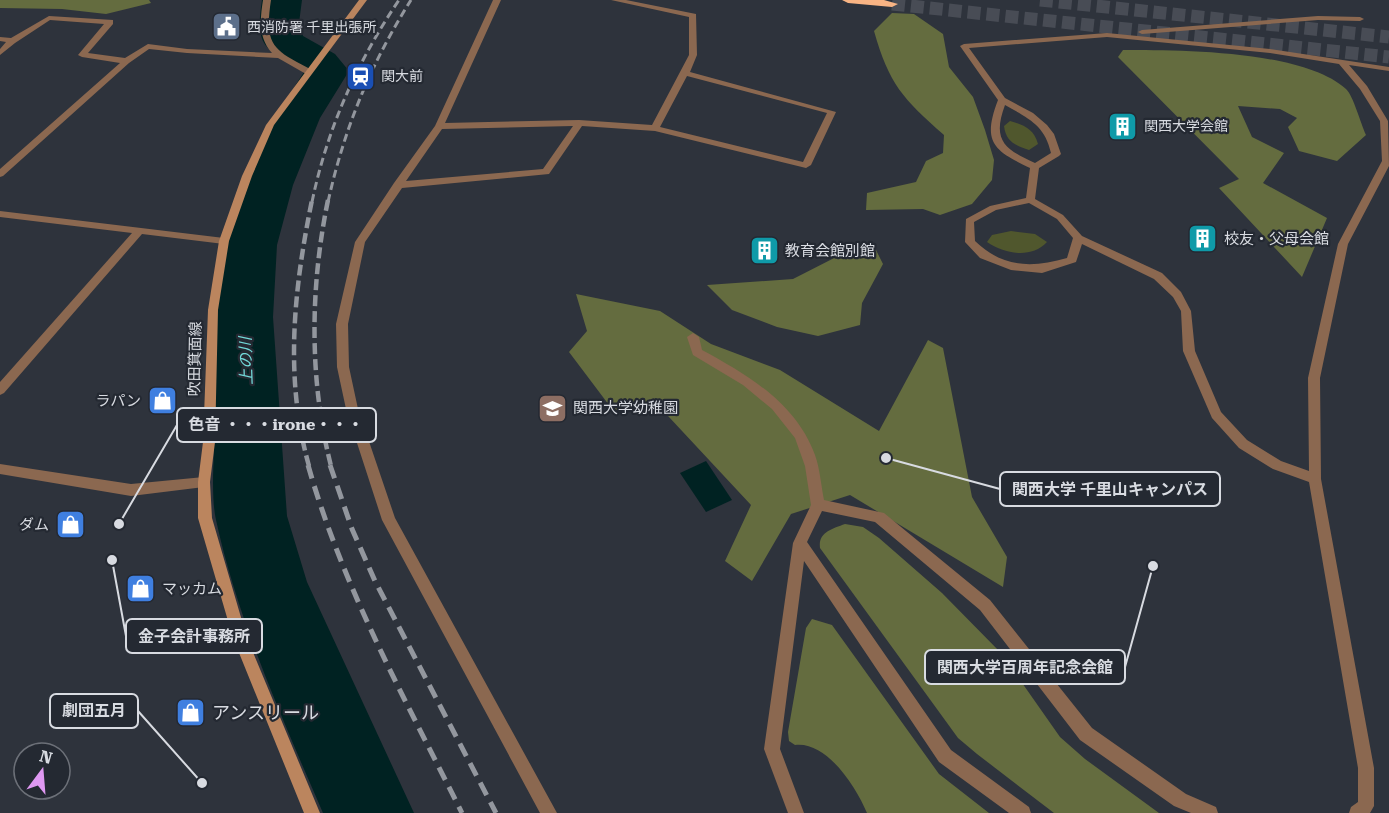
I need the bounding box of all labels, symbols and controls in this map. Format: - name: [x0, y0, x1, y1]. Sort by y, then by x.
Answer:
- public building icon: 西消防署 千里出張所: [210, 11, 242, 43]
- place label: 西消防署 千里出張所: [247, 19, 377, 35]
- station icon: 関大前: [344, 60, 376, 92]
- place label: 関大前: [381, 68, 423, 84]
- building icon: 関西大学会館: [1107, 110, 1139, 142]
- place label: 関西大学会館: [1144, 118, 1228, 134]
- building icon: 校友・父母会館: [1187, 223, 1219, 255]
- place label: 校友・父母会館: [1224, 230, 1329, 248]
- building icon: 教育会館別館: [748, 235, 780, 267]
- place label: 教育会館別館: [785, 242, 875, 260]
- street label: 吹田箕面線: [185, 321, 205, 397]
- water label: 上の川: [236, 335, 256, 385]
- shop icon: ラパン: [146, 385, 178, 417]
- place label: ラパン: [95, 392, 141, 410]
- school or university icon: 関西大学幼稚園: [536, 392, 568, 424]
- place label: 関西大学幼稚園: [573, 399, 678, 417]
- callout: 色音 ・・・irone・・・: [177, 408, 376, 442]
- text: 色音 ・・・irone・・・: [189, 415, 364, 434]
- callout: 関西大学 千里山キャンパス: [1000, 472, 1220, 506]
- text: 関西大学 千里山キャンパス: [1012, 480, 1208, 499]
- shop icon: ダム: [54, 509, 86, 541]
- place label: ダム: [19, 516, 49, 534]
- shop icon: マッカム: [125, 573, 157, 605]
- place label: マッカム: [162, 580, 222, 598]
- callout: 金子会計事務所: [126, 619, 262, 653]
- text: 金子会計事務所: [138, 627, 250, 646]
- callout: 関西大学百周年記念会館: [925, 650, 1125, 684]
- text: 関西大学百周年記念会館: [937, 658, 1113, 677]
- callout: 劇団五月: [50, 694, 138, 728]
- shop icon: アンスリール: [175, 696, 207, 728]
- text: 劇団五月: [62, 701, 126, 720]
- place label: アンスリール: [212, 702, 319, 723]
- north arrow: [12, 741, 72, 801]
- text: N: [37, 746, 55, 768]

